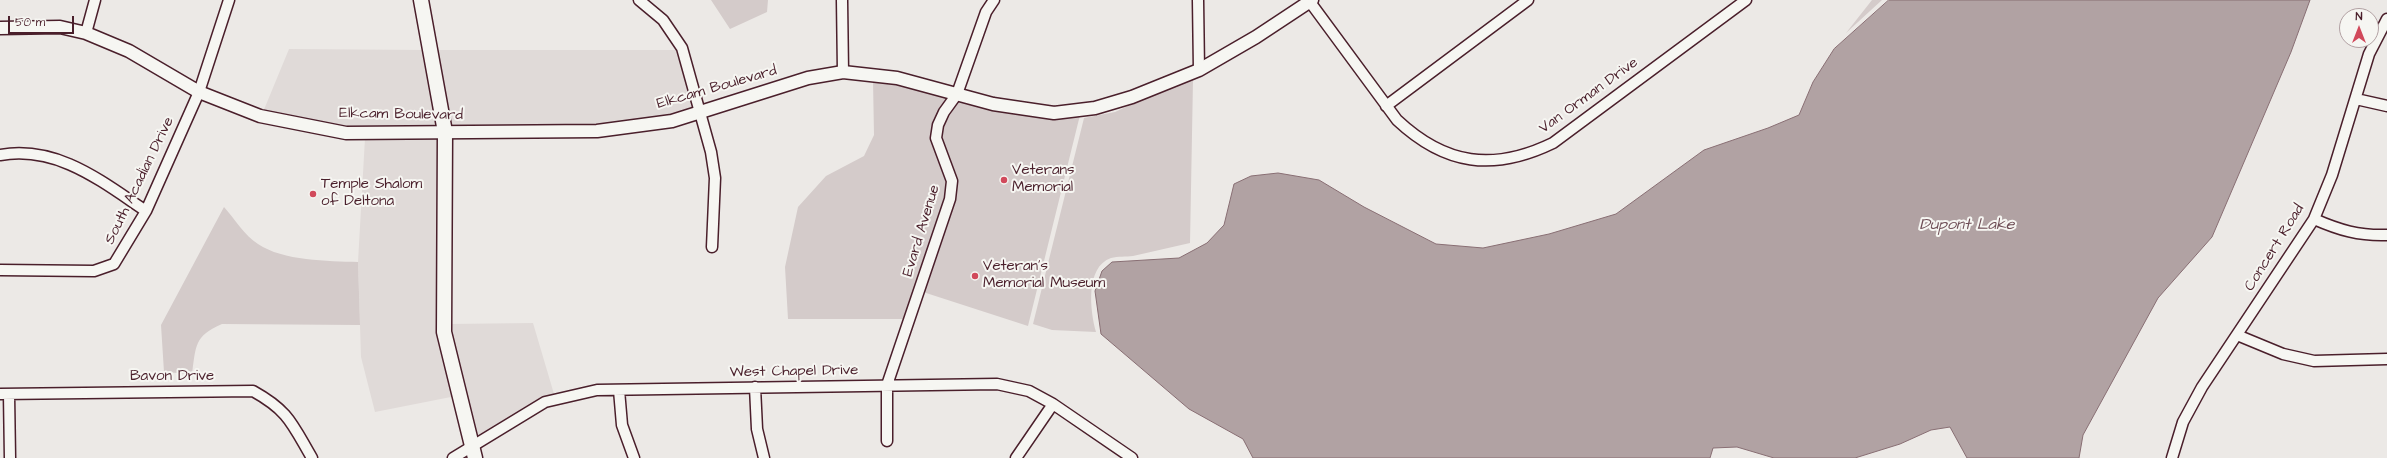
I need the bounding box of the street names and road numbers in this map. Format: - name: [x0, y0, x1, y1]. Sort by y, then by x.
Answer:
- street label: Van Orman Drive: [1536, 54, 1642, 138]
- street label: Elkcam Boulevard: [655, 62, 779, 114]
- street label: Elkcam Boulevard: [339, 105, 463, 125]
- street label: South Acadian Drive: [101, 115, 179, 247]
- street label: Evard Avenue: [900, 183, 944, 279]
- street label: Concert Road: [2241, 201, 2309, 295]
- street label: West Chapel Drive: [730, 362, 858, 382]
- street label: Bavon Drive: [130, 368, 214, 386]

